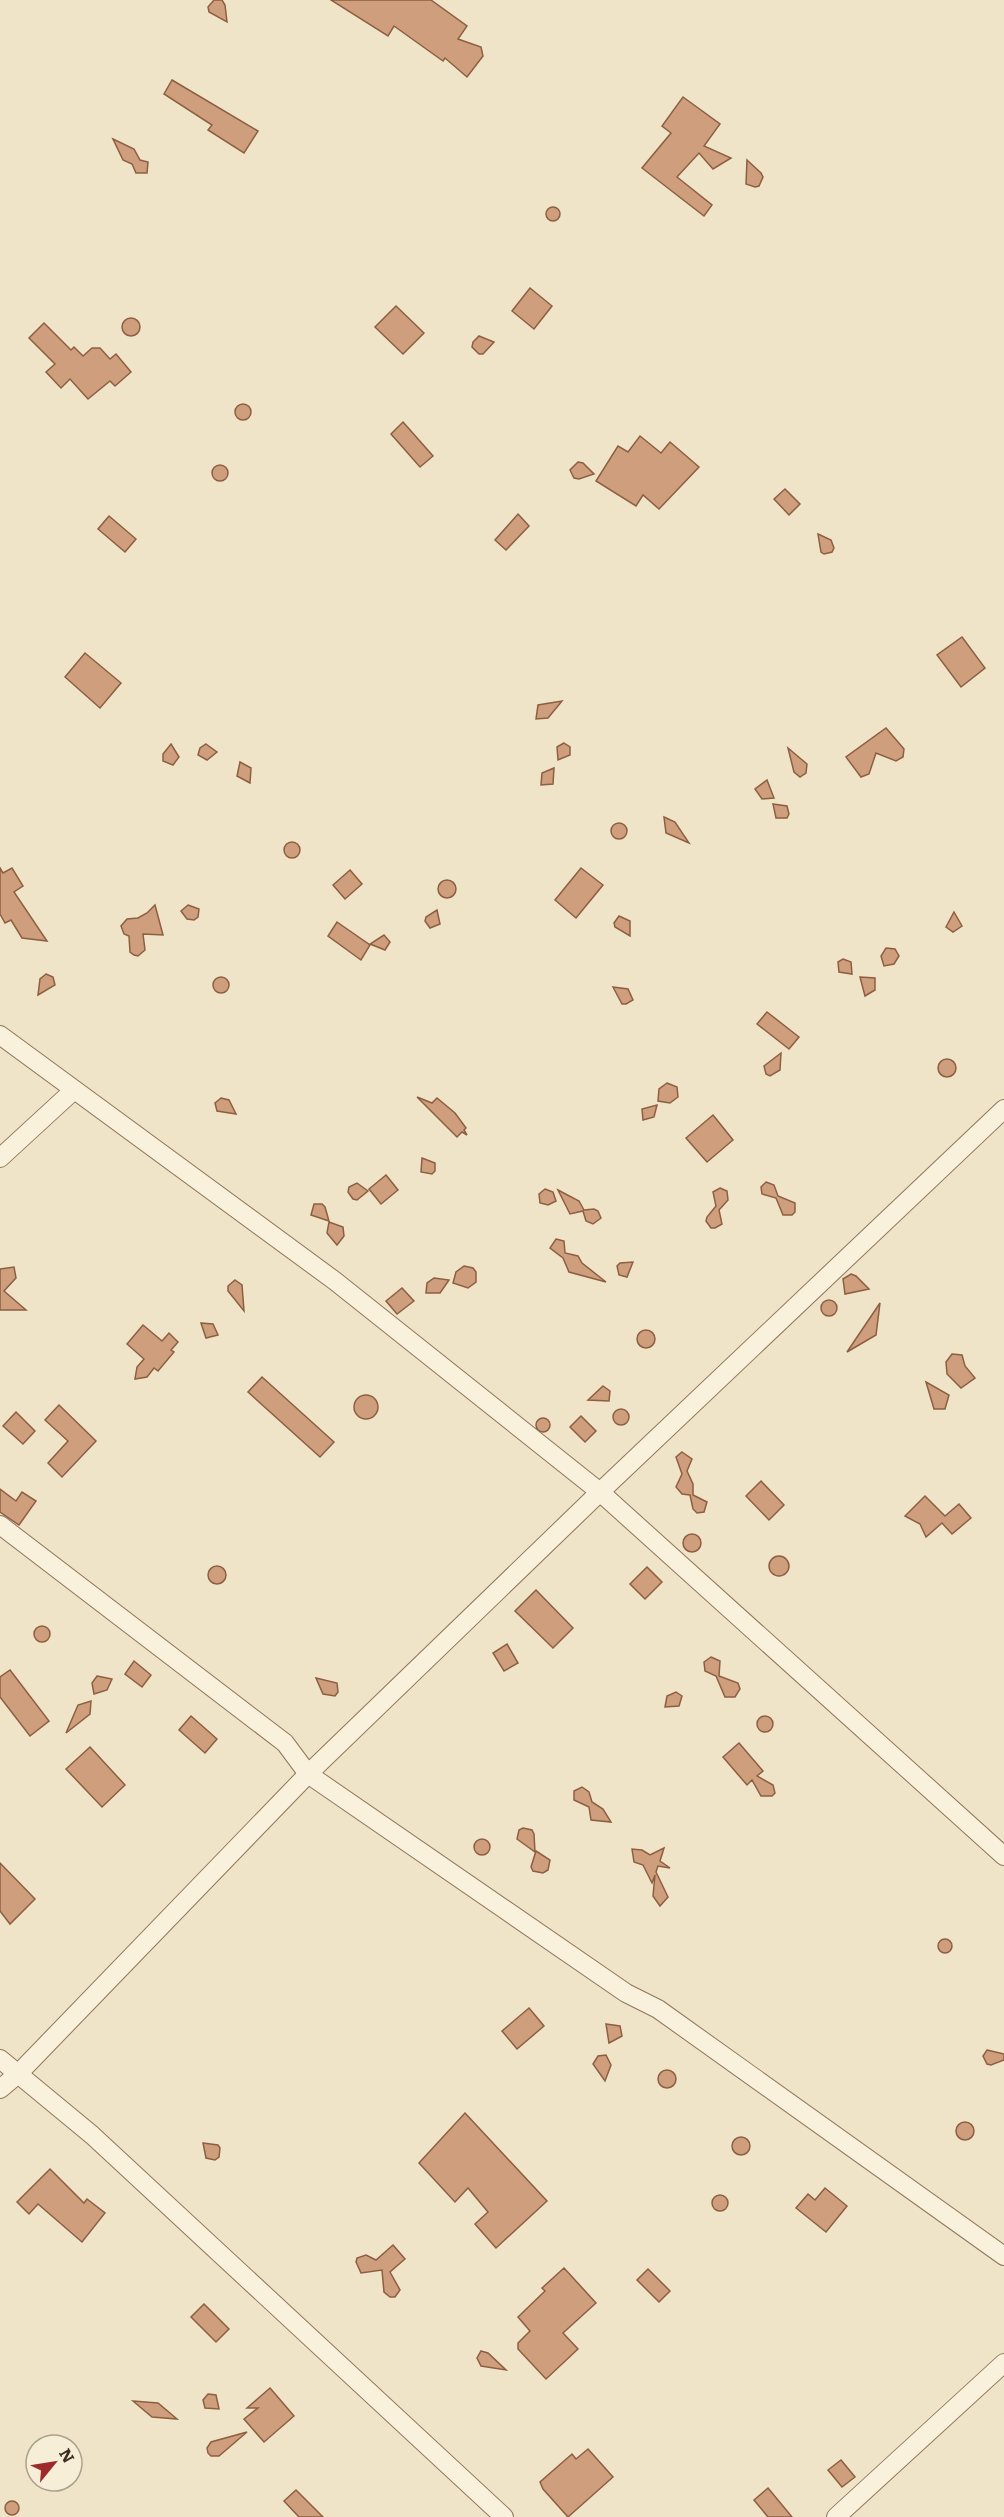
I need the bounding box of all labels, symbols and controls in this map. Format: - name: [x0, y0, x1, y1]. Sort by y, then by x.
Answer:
- north arrow: [24, 2433, 84, 2493]
- text: N: [54, 2443, 82, 2467]

